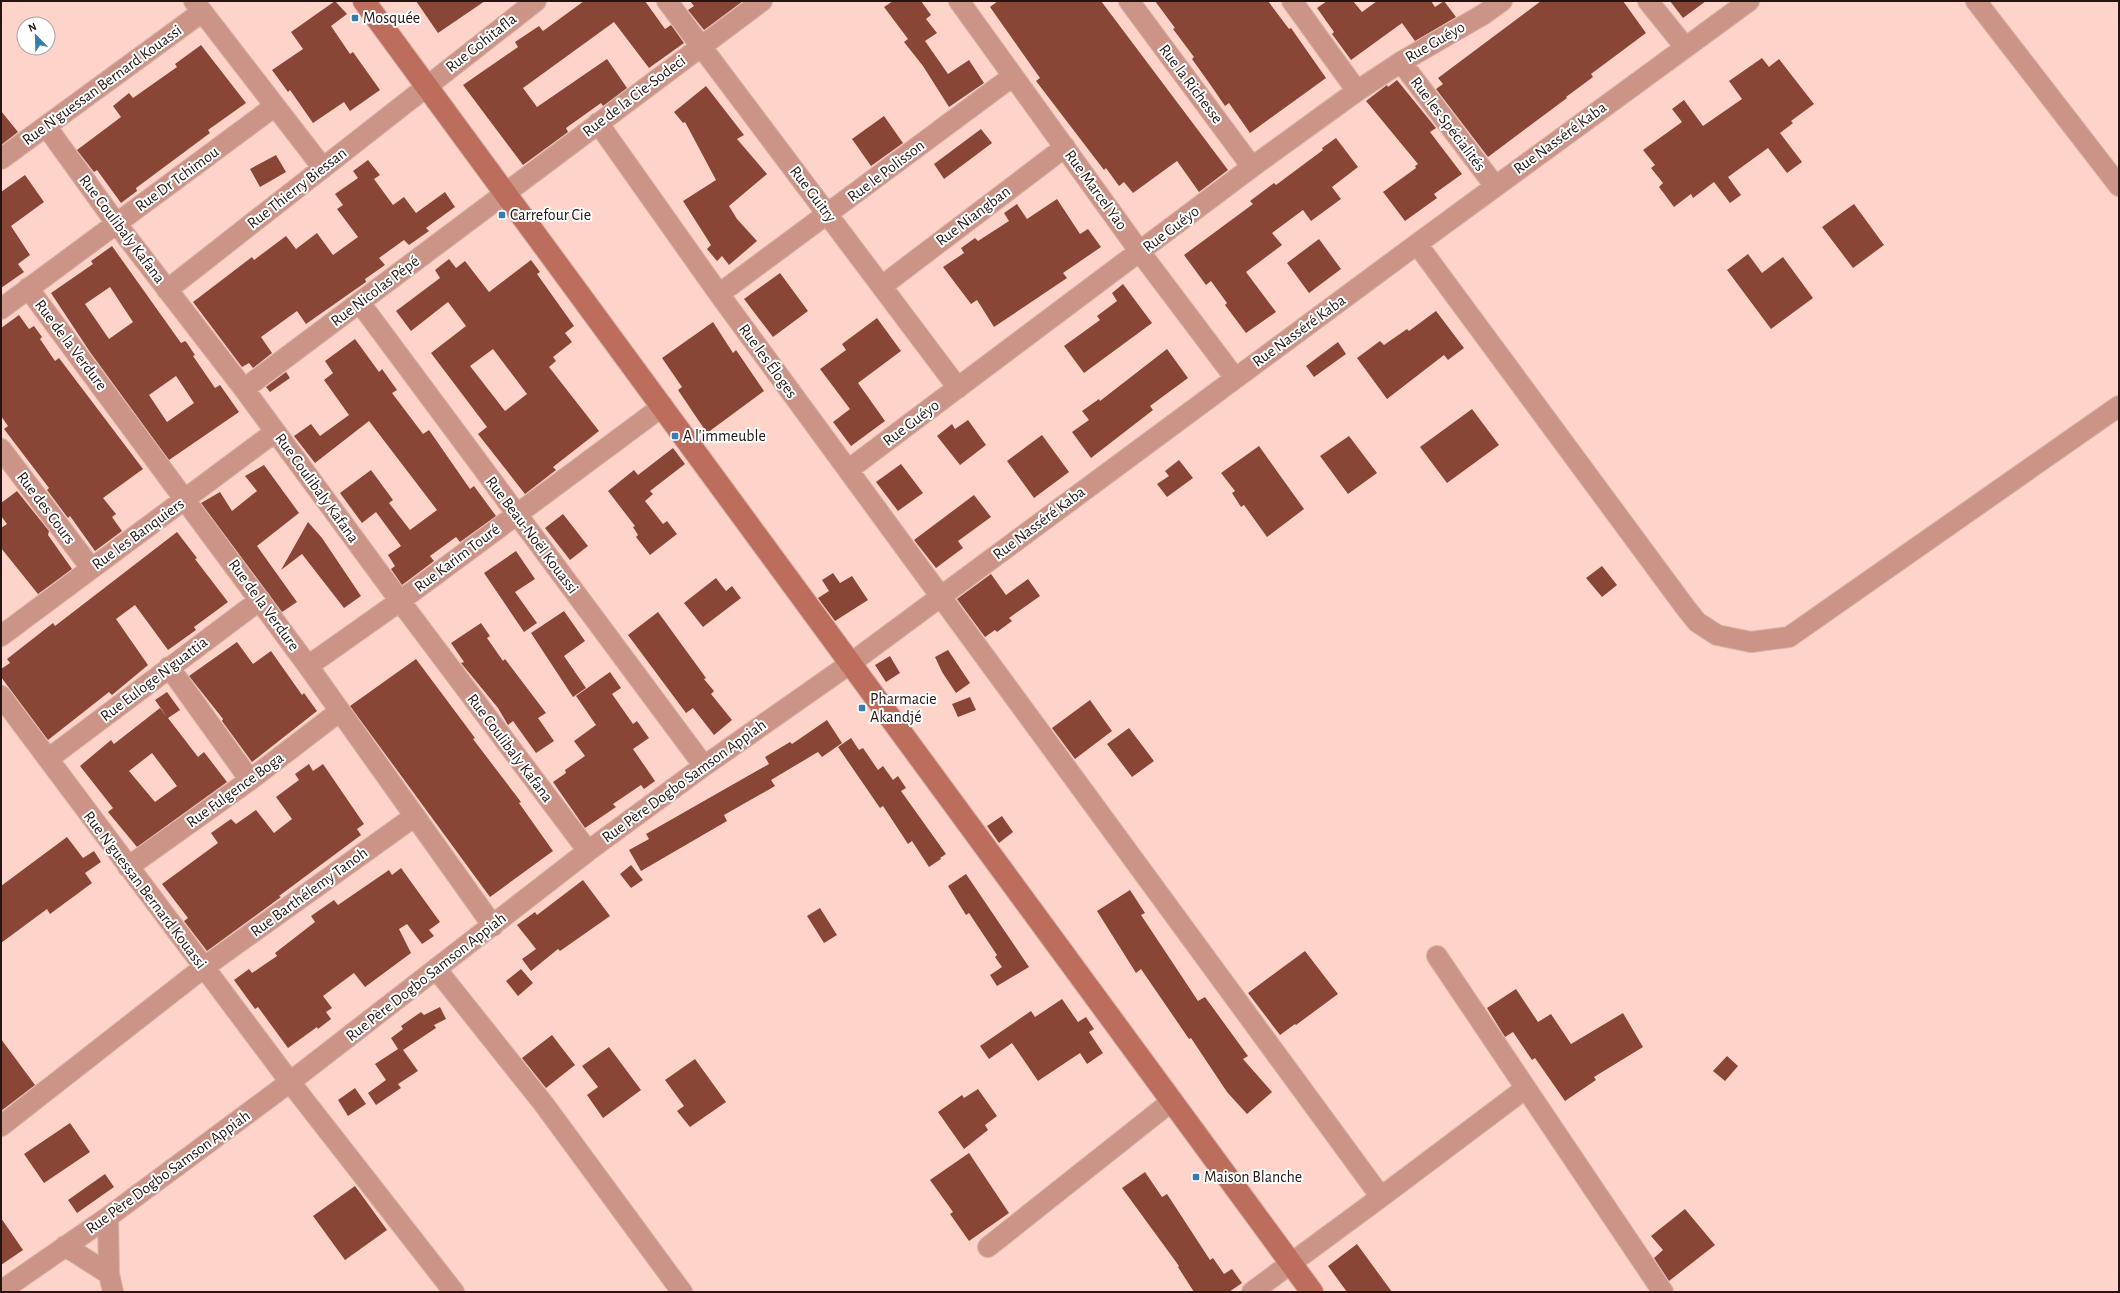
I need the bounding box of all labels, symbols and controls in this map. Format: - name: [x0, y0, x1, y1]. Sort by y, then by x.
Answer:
- place label: Mosquée: [363, 10, 420, 26]
- street label: Rue Gohitafla: [443, 11, 519, 75]
- marker: Mosquée: [350, 13, 360, 23]
- north arrow: [16, 16, 56, 56]
- street label: Rue Guéyo: [1402, 19, 1468, 66]
- street label: Rue N'guessan Bernard Kouassi: [18, 21, 186, 149]
- street label: Rue la Richesse: [1156, 41, 1226, 127]
- street label: Rue de la Cie-Sodeci: [580, 52, 688, 140]
- street label: Rue les Spécialités: [1408, 74, 1488, 174]
- street label: Rue Nasséré Kaba: [1511, 99, 1609, 177]
- street label: Rue le Polisson: [845, 137, 927, 205]
- street label: Rue Dr Tchimou: [132, 143, 222, 215]
- street label: Rue Thierry Biessan: [244, 144, 350, 232]
- street label: Rue Marcel Yao: [1062, 147, 1130, 233]
- street label: Rue Guitry: [786, 163, 839, 226]
- street label: Rue Coulibaly Kafana: [75, 172, 168, 287]
- street label: Rue Niangban: [933, 183, 1013, 249]
- street label: Rue Guéyo: [1140, 203, 1203, 256]
- place label: Carrefour Cie: [510, 207, 591, 223]
- marker: Carrefour Cie: [497, 210, 507, 220]
- street label: Rue Nicolas Pépé: [328, 253, 422, 329]
- street label: Rue Nasséré Kaba: [1250, 292, 1348, 370]
- street label: Rue de la Verdure: [32, 297, 110, 393]
- street label: Rue les Éloges: [736, 320, 802, 401]
- street label: Rue Guéyo: [880, 397, 943, 450]
- place label: A l'immeuble: [683, 428, 766, 444]
- street label: Rue Coulibaly Kafana: [271, 430, 362, 546]
- marker: A l'immeuble: [670, 431, 680, 441]
- street label: Rue des Cours: [14, 469, 78, 547]
- street label: Rue Beau-Noël Kouassi: [483, 473, 581, 597]
- street label: Rue Nasséré Kaba: [990, 483, 1088, 563]
- street label: Rue les Banquiers: [89, 495, 187, 573]
- street label: Rue Karim Touré: [411, 521, 503, 595]
- street label: Rue de la Verdure: [226, 556, 302, 654]
- street label: Rue Euloge N'guattia: [98, 634, 210, 724]
- street label: Rue Coulibaly Kafana: [463, 691, 556, 806]
- place label: Pharmacie Akandjé: [870, 691, 937, 726]
- marker: Pharmacie Akandjé: [857, 703, 867, 713]
- street label: Rue Père Dogbo Samson Appiah: [599, 716, 769, 846]
- street label: Rue Fulgence Boga: [183, 749, 287, 831]
- street label: Rue N'guessan Bernard Kouassi: [81, 808, 209, 972]
- street label: Rue Barthélemy Tanoh: [248, 844, 371, 941]
- street label: Rue Père Dogbo Samson Appiah: [343, 910, 509, 1044]
- street label: Rue Père Dogbo Samson Appiah: [83, 1107, 253, 1237]
- place label: Maison Blanche: [1204, 1169, 1302, 1185]
- marker: Maison Blanche: [1191, 1172, 1201, 1182]

